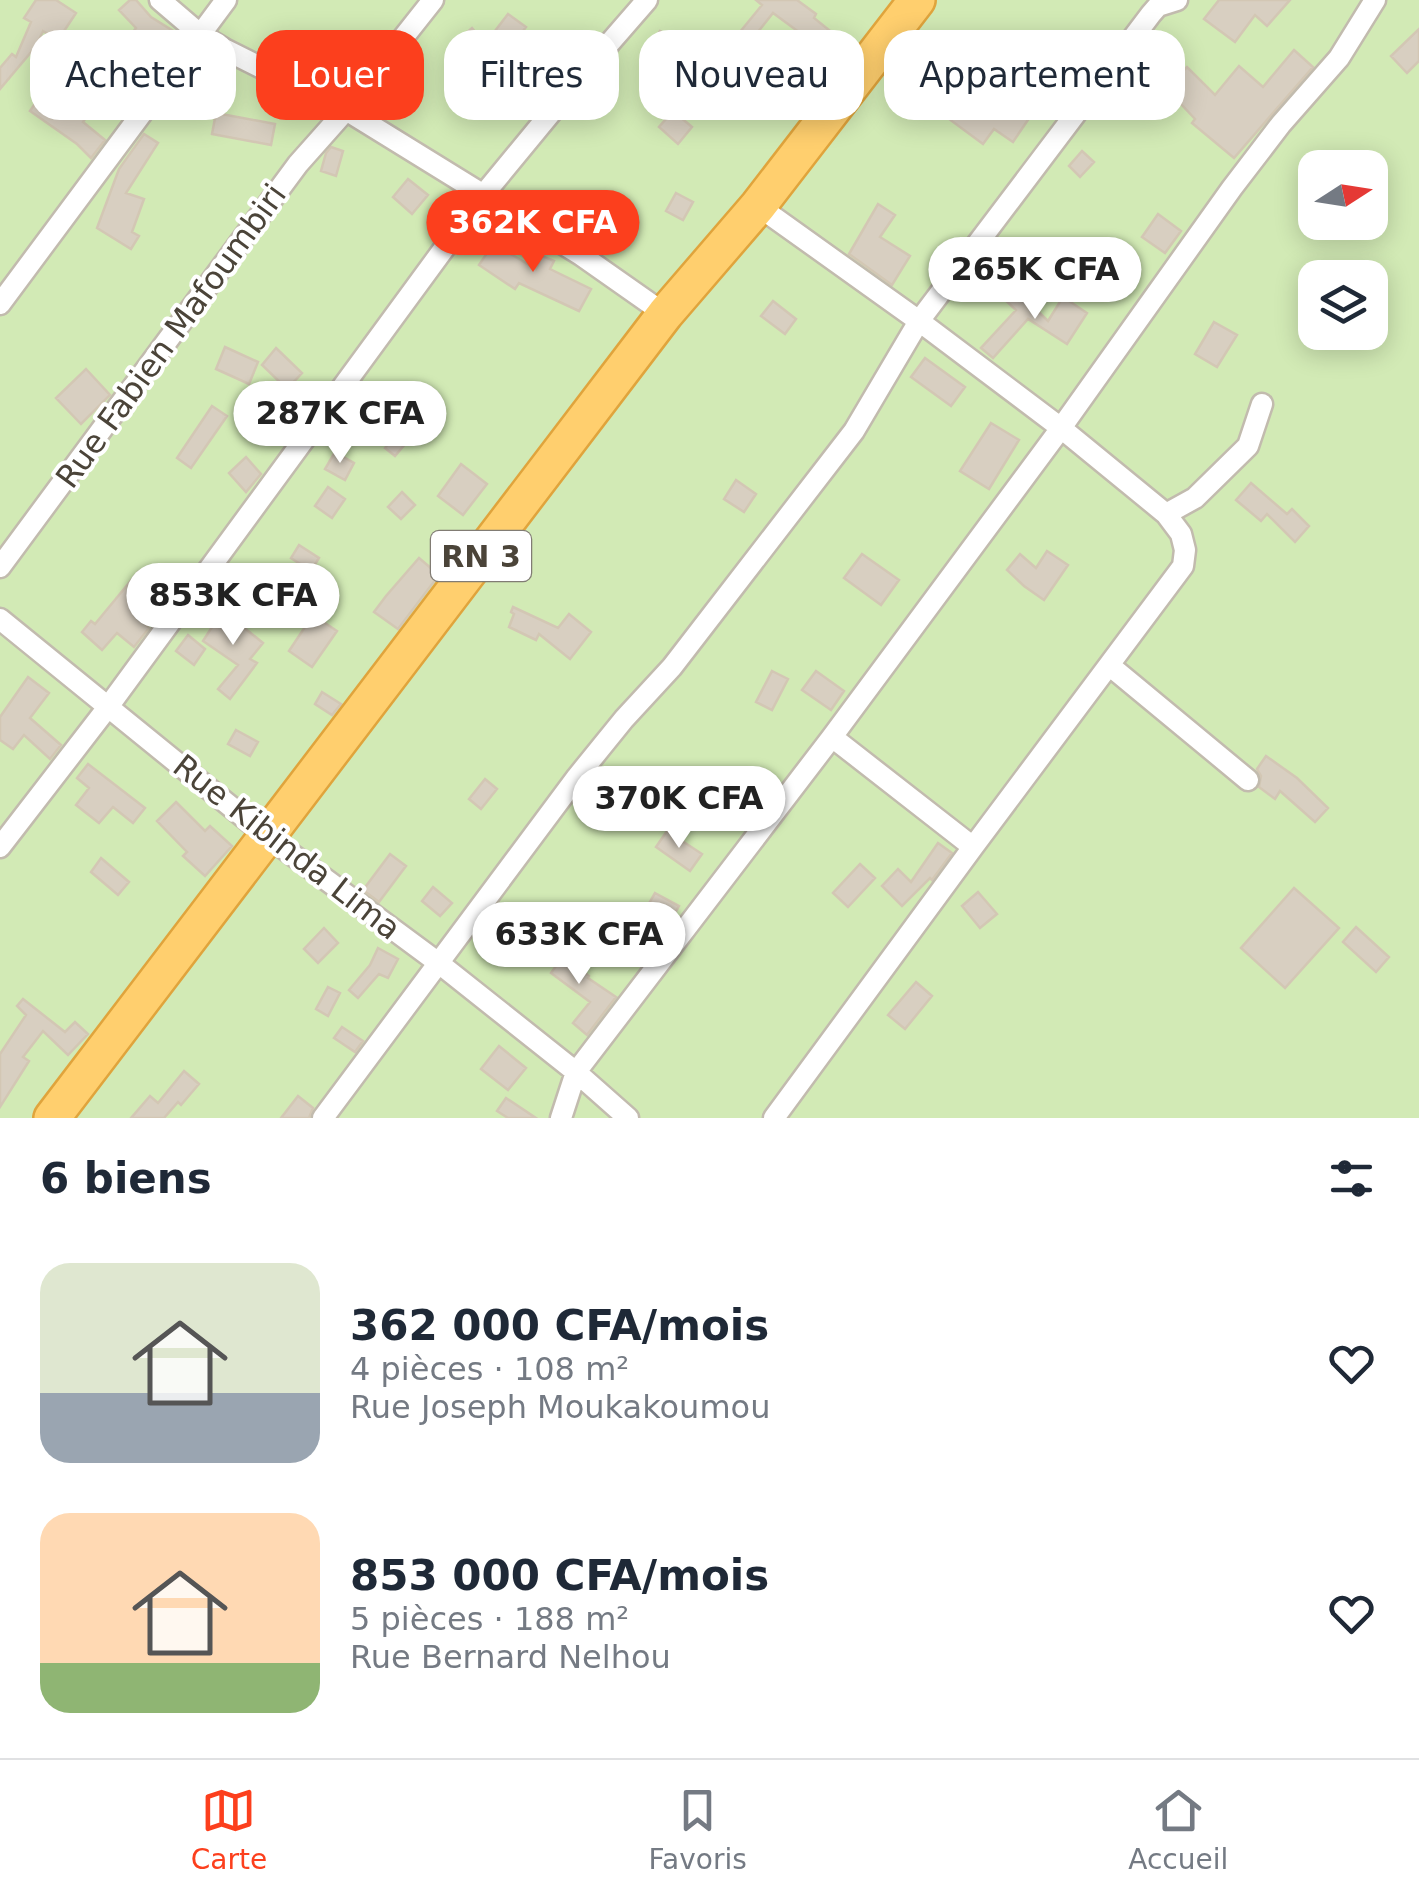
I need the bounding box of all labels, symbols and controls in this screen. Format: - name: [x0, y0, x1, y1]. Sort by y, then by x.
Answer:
- chip: Acheter: [30, 30, 236, 120]
- chip: Louer: [256, 30, 424, 120]
- chip: Filtres: [444, 30, 619, 120]
- chip: Nouveau: [639, 30, 864, 120]
- chip: Appartement: [884, 30, 1185, 120]
- north arrow: [1298, 150, 1388, 240]
- map controls: [1298, 150, 1388, 350]
- street label: Rue Fabien Mafoumbiri: [48, 177, 294, 495]
- pin: 362K CFA: [430, 190, 636, 275]
- text: 362K CFA: [448, 203, 618, 241]
- pin: 265K CFA: [932, 237, 1138, 322]
- text: 265K CFA: [950, 250, 1120, 288]
- button: layers: [1298, 260, 1388, 350]
- pin: 287K CFA: [237, 381, 443, 466]
- text: 287K CFA: [255, 394, 425, 432]
- road number: RN 3: [431, 531, 531, 581]
- pin: 853K CFA: [130, 563, 336, 648]
- text: 853K CFA: [148, 576, 318, 614]
- street label: Rue Kibinda Lima: [166, 746, 408, 948]
- pin: 370K CFA: [576, 766, 782, 851]
- text: 370K CFA: [594, 779, 764, 817]
- pin: 633K CFA: [476, 902, 682, 987]
- text: 633K CFA: [494, 915, 664, 953]
- icon: filters: [1324, 1151, 1379, 1206]
- text: 6 biens: [40, 1154, 212, 1203]
- text: 362 000 CFA/mois: [350, 1301, 769, 1350]
- icon: home: [120, 1303, 240, 1423]
- icon: heart: [1324, 1336, 1379, 1391]
- text: 4 pièces · 108 m²: [350, 1350, 629, 1388]
- text: Rue Joseph Moukakoumou: [350, 1388, 770, 1426]
- text: 853 000 CFA/mois: [350, 1551, 769, 1600]
- icon: home: [120, 1553, 240, 1673]
- icon: heart: [1324, 1586, 1379, 1641]
- text: 5 pièces · 188 m²: [350, 1600, 629, 1638]
- text: Rue Bernard Nelhou: [350, 1638, 671, 1676]
- tab: Carte: [191, 1783, 267, 1876]
- tab: Favoris: [649, 1783, 747, 1876]
- tab: Accueil: [1128, 1783, 1228, 1876]

